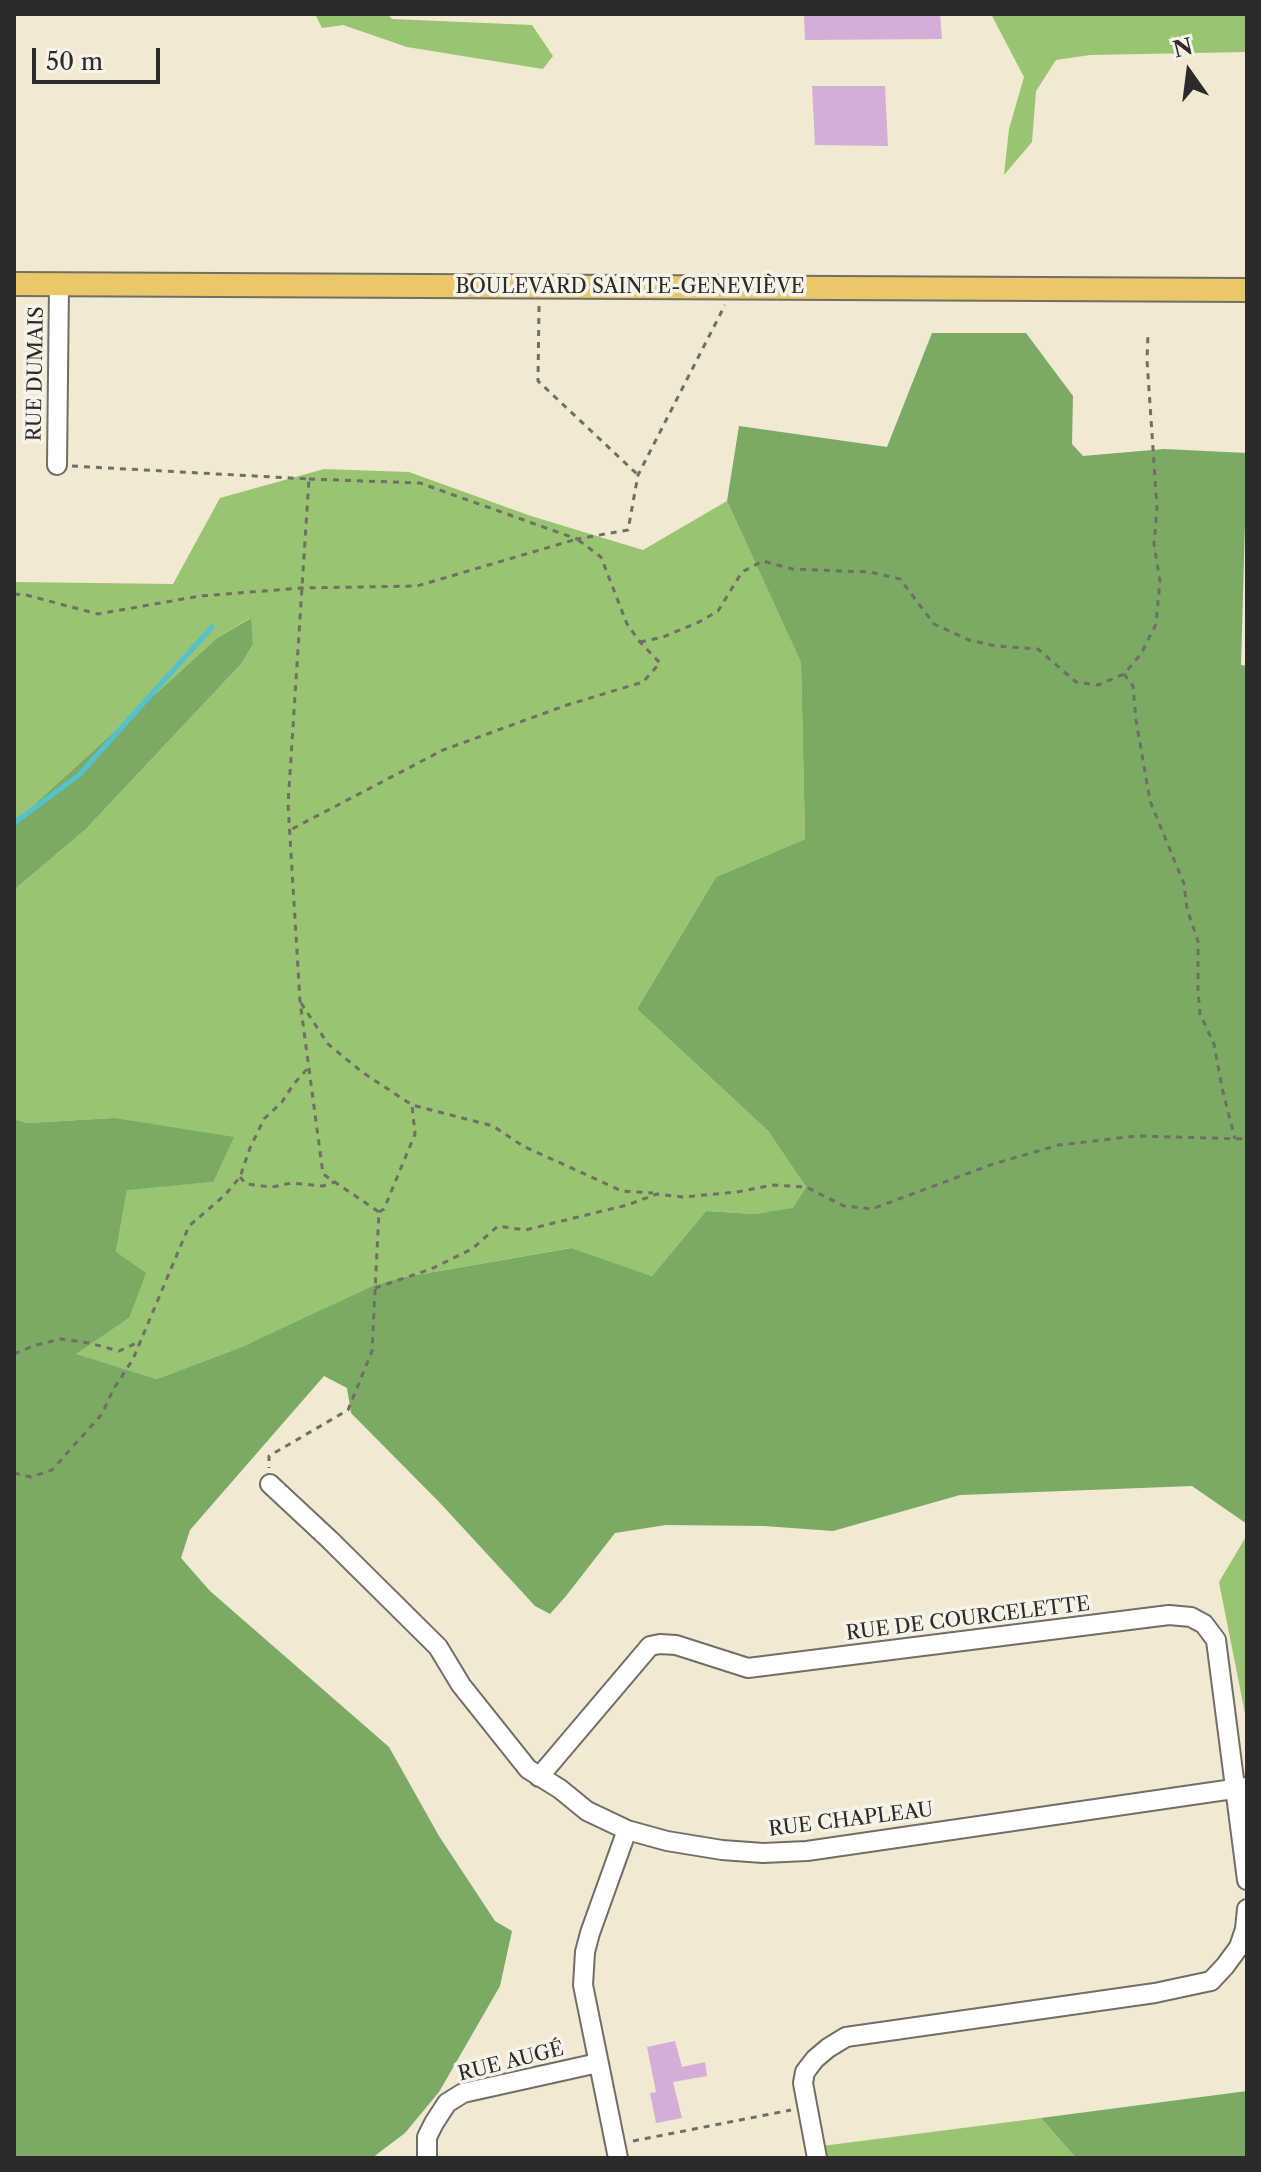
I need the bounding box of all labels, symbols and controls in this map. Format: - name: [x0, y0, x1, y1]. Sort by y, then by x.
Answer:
- scale bar: [36, 32, 164, 82]
- north arrow: [1149, 32, 1229, 112]
- text: N: [1171, 33, 1196, 64]
- text: 50 m: [46, 47, 103, 76]
- street label: BOULEVARD SAINTE-GENEVIÈVE: [455, 275, 805, 299]
- street label: RUE DUMAIS: [23, 306, 49, 442]
- street label: RUE DE COURCELETTE: [845, 1592, 1091, 1646]
- street label: RUE CHAPLEAU: [767, 1798, 935, 1842]
- street label: RUE AUGÉ: [456, 2037, 566, 2087]

